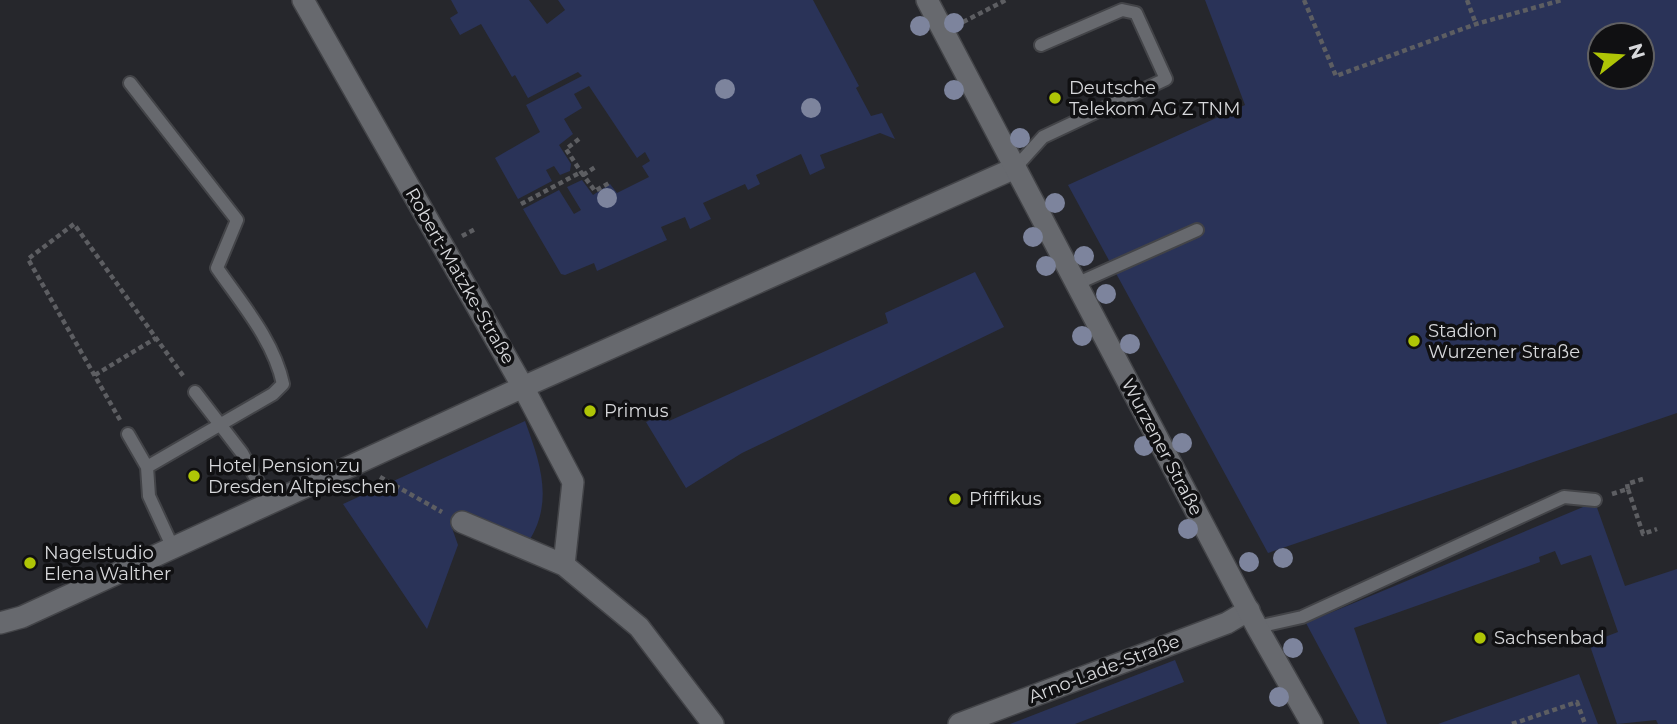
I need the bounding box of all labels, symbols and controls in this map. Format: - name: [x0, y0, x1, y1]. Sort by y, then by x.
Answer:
- north arrow: [1586, 21, 1656, 91]
- text: N: [1624, 40, 1650, 62]
- place label: Deutsche Telekom AG Z TNM: [1069, 77, 1240, 120]
- marker: Deutsche Telekom AG Z TNM: [1047, 90, 1063, 106]
- street label: Robert-Matzke-Straße: [401, 184, 519, 368]
- place label: Stadion Wurzener Straße: [1428, 320, 1580, 363]
- marker: Stadion Wurzener Straße: [1406, 333, 1422, 349]
- street label: Wurzener Straße: [1117, 375, 1207, 519]
- place label: Primus: [604, 400, 669, 422]
- marker: Primus: [582, 403, 598, 419]
- place label: Hotel Pension zu Dresden Altpieschen: [208, 455, 396, 498]
- marker: Hotel Pension zu Dresden Altpieschen: [186, 468, 202, 484]
- place label: Pfiffikus: [969, 488, 1042, 510]
- marker: Pfiffikus: [947, 491, 963, 507]
- place label: Nagelstudio Elena Walther: [44, 542, 171, 585]
- marker: Nagelstudio Elena Walther: [22, 555, 38, 571]
- place label: Sachsenbad: [1494, 627, 1605, 649]
- street label: Arno-Lade-Straße: [1025, 630, 1183, 708]
- marker: Sachsenbad: [1472, 630, 1488, 646]

